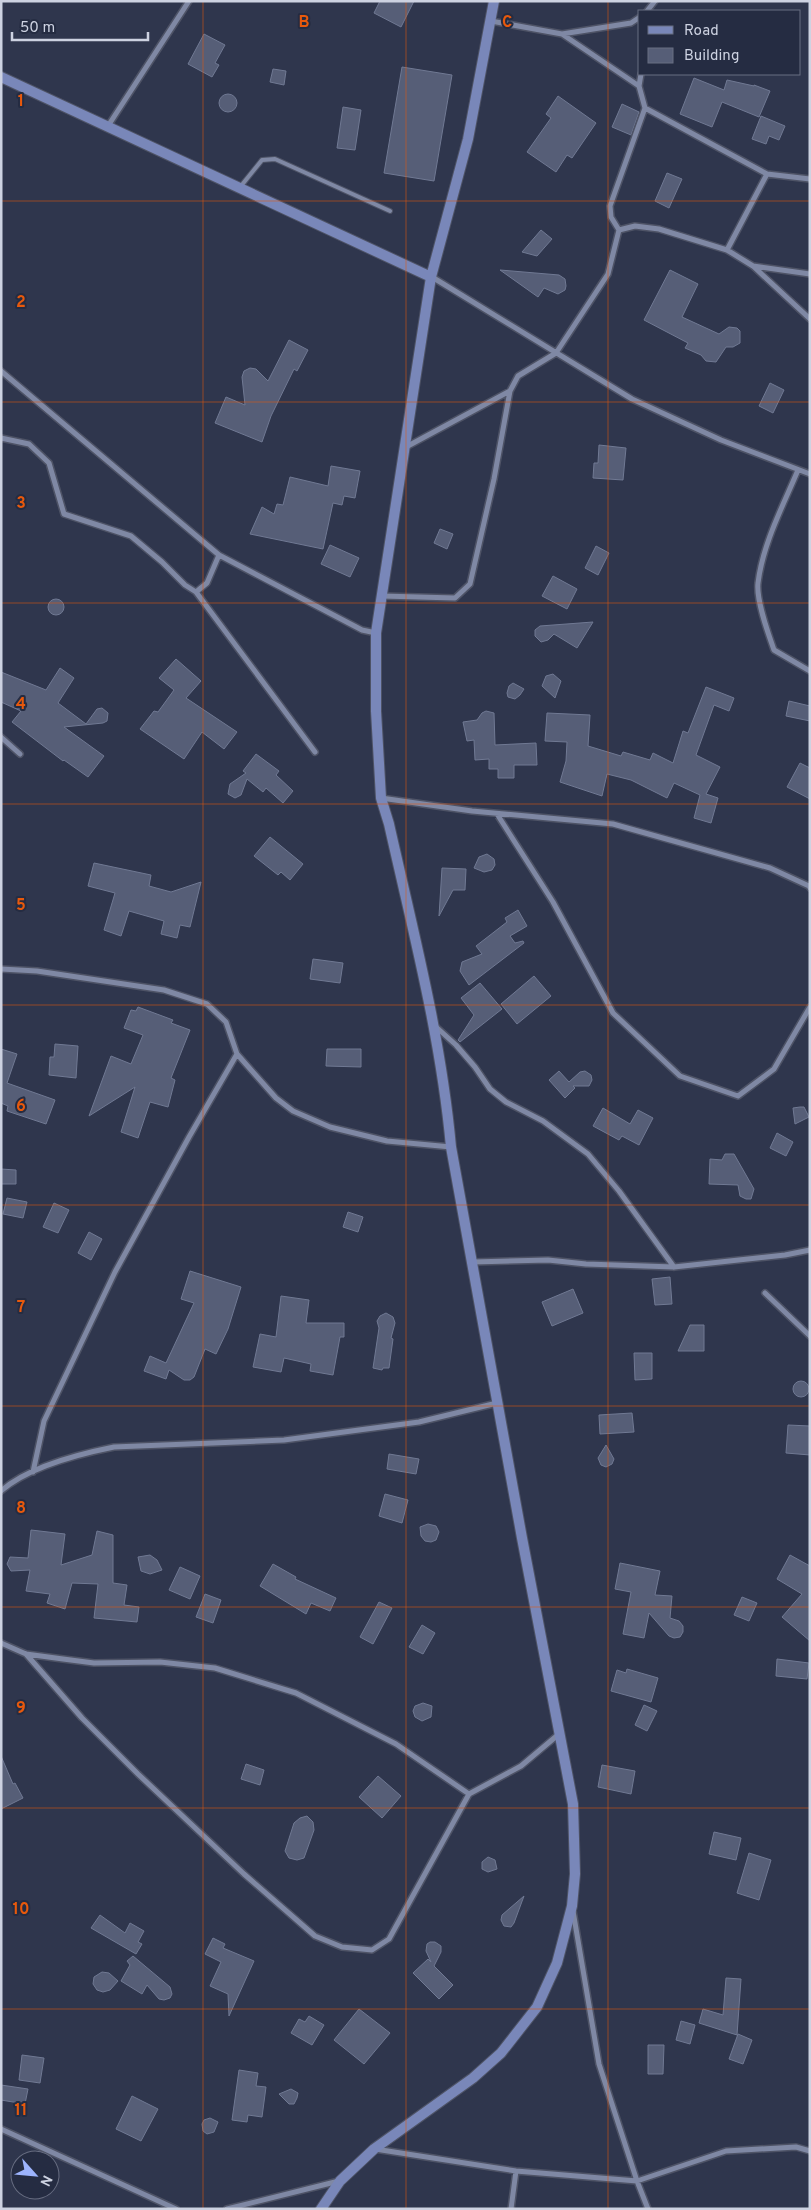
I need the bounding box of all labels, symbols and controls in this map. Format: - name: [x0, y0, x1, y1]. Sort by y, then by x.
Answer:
- scale bar: [12, 10, 149, 42]
- legend: [638, 10, 801, 75]
- text: B: [298, 13, 310, 33]
- text: C: [502, 13, 512, 33]
- text: 50 m: [20, 19, 55, 38]
- text: Road: [684, 22, 719, 41]
- text: Building: [684, 47, 739, 66]
- text: 1: [18, 92, 24, 112]
- text: 2: [16, 293, 26, 313]
- text: 3: [16, 494, 26, 514]
- text: 4: [16, 695, 26, 715]
- text: 5: [16, 896, 26, 916]
- text: 6: [16, 1097, 26, 1117]
- text: 7: [17, 1298, 25, 1318]
- text: 8: [16, 1499, 26, 1519]
- text: 9: [16, 1699, 26, 1719]
- text: 10: [13, 1900, 29, 1920]
- text: 11: [15, 2101, 27, 2121]
- north arrow: [10, 2150, 60, 2200]
- text: N: [35, 2172, 55, 2189]

